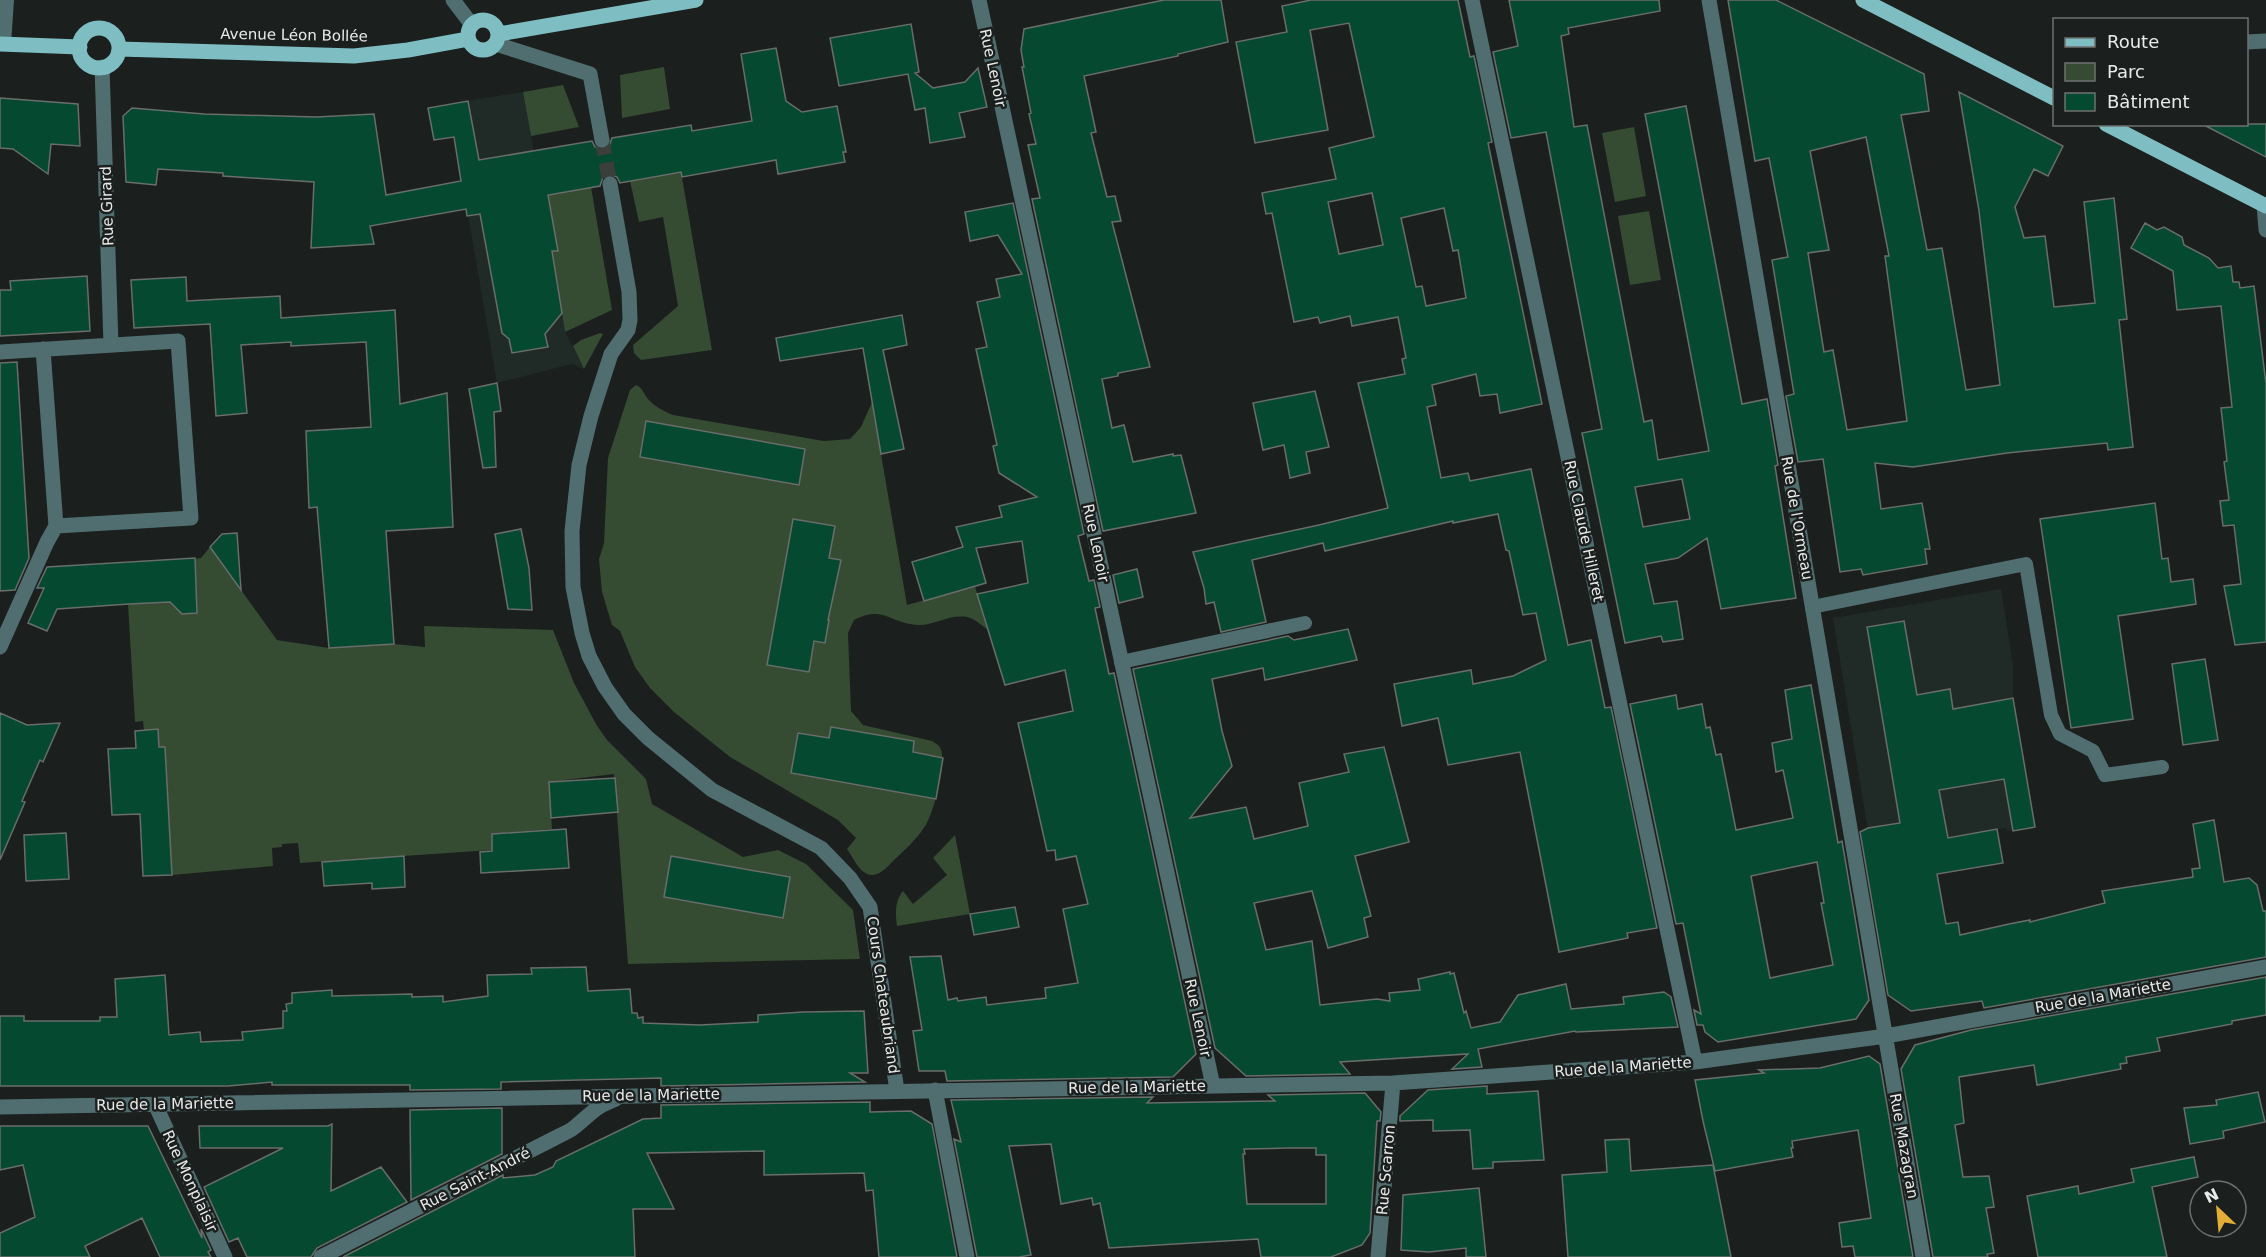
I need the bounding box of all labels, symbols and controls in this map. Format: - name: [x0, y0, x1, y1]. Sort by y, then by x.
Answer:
- legend: [2053, 18, 2248, 126]
- street label: Avenue Léon Bollée: [220, 25, 368, 45]
- street label: Rue Lenoir: [976, 27, 1010, 110]
- text: Route: [2107, 31, 2159, 52]
- text: Parc: [2107, 61, 2145, 82]
- text: Bâtiment: [2107, 91, 2190, 112]
- street label: Rue Girard: [97, 166, 117, 246]
- street label: Rue de l'Ormeau: [1777, 455, 1817, 581]
- street label: Rue Claude Hilleret: [1560, 459, 1608, 603]
- street label: Rue Lenoir: [1079, 502, 1113, 585]
- street label: Cours Chateaubriand: [863, 915, 903, 1075]
- street label: Rue de la Mariette: [2034, 975, 2172, 1017]
- street label: Rue Lenoir: [1181, 977, 1215, 1060]
- street label: Rue de la Mariette: [1554, 1053, 1692, 1081]
- street label: Rue de la Mariette: [1068, 1077, 1206, 1097]
- street label: Rue de la Mariette: [582, 1085, 720, 1105]
- street label: Rue Mazagran: [1886, 1092, 1922, 1200]
- street label: Rue de la Mariette: [96, 1094, 234, 1114]
- street label: Rue Scarron: [1373, 1124, 1399, 1216]
- street label: Rue Monplaisir: [159, 1127, 222, 1235]
- street label: Rue Saint-André: [417, 1144, 533, 1214]
- north arrow: [2188, 1179, 2248, 1239]
- text: N: [2201, 1184, 2222, 1207]

